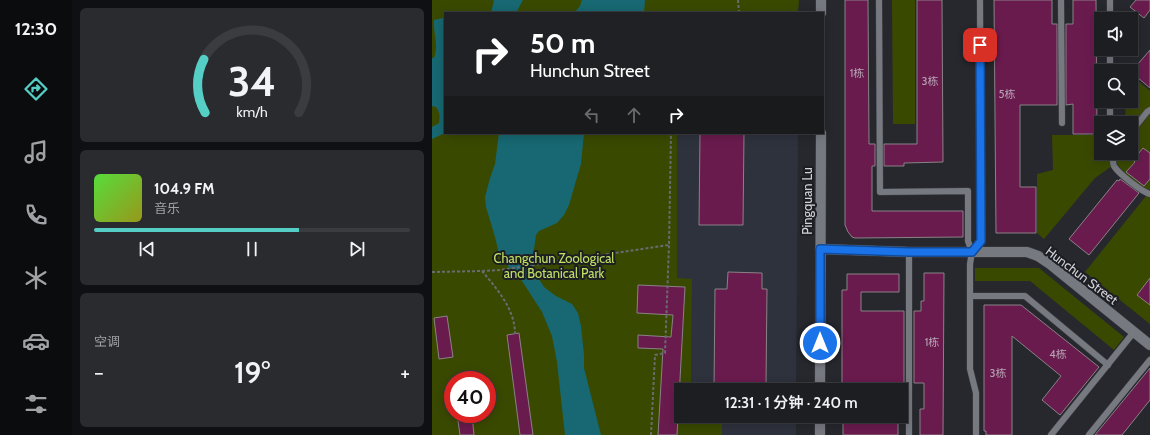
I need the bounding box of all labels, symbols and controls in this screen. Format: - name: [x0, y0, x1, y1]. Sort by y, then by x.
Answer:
- map controls: [1094, 12, 1138, 160]
- button: sound: [1094, 12, 1138, 56]
- text: 12:30: [15, 18, 57, 40]
- text: 50 m: [530, 26, 595, 60]
- icon: right: [464, 28, 516, 80]
- pin: [963, 28, 997, 62]
- icon: arrive: [969, 34, 991, 56]
- text: 34: [228, 56, 276, 106]
- text: Hunchun Street: [530, 60, 650, 82]
- button: search: [1094, 64, 1138, 108]
- house number: 1栋: [850, 66, 864, 80]
- house number: 3栋: [922, 74, 938, 88]
- icon: directions: [22, 75, 50, 103]
- house number: 5栋: [999, 87, 1015, 101]
- text: km/h: [236, 103, 268, 121]
- icon: left: [581, 104, 603, 126]
- icon: ahead: [623, 104, 645, 126]
- icon: right: [665, 104, 687, 126]
- button: layers: [1094, 116, 1138, 160]
- icon: music: [22, 138, 50, 166]
- street label: Pingquan Lu: [799, 167, 815, 235]
- text: 104.9 FM: [154, 180, 214, 198]
- text: 音乐: [154, 200, 180, 216]
- icon: phone: [22, 201, 50, 229]
- icon: previous: [136, 238, 158, 260]
- icon: pause: [241, 238, 263, 260]
- icon: next: [346, 238, 368, 260]
- street label: Hunchun Street: [1043, 243, 1122, 308]
- park label: Changchun Zoological and Botanical Park: [494, 250, 614, 281]
- icon: climate: [22, 264, 50, 292]
- position arrow: [799, 322, 841, 364]
- icon: car: [22, 327, 50, 355]
- text: 空调: [94, 333, 120, 349]
- house number: 1栋: [925, 335, 939, 349]
- house number: 4栋: [1049, 347, 1067, 361]
- text: 19°: [234, 354, 270, 391]
- text: −: [94, 359, 104, 386]
- text: +: [400, 359, 410, 386]
- house number: 3栋: [990, 366, 1006, 380]
- speed limit sign: 40: [444, 371, 496, 423]
- icon: filters: [22, 390, 50, 418]
- text: 12:31 · 1 分钟 · 240 m: [724, 394, 858, 412]

